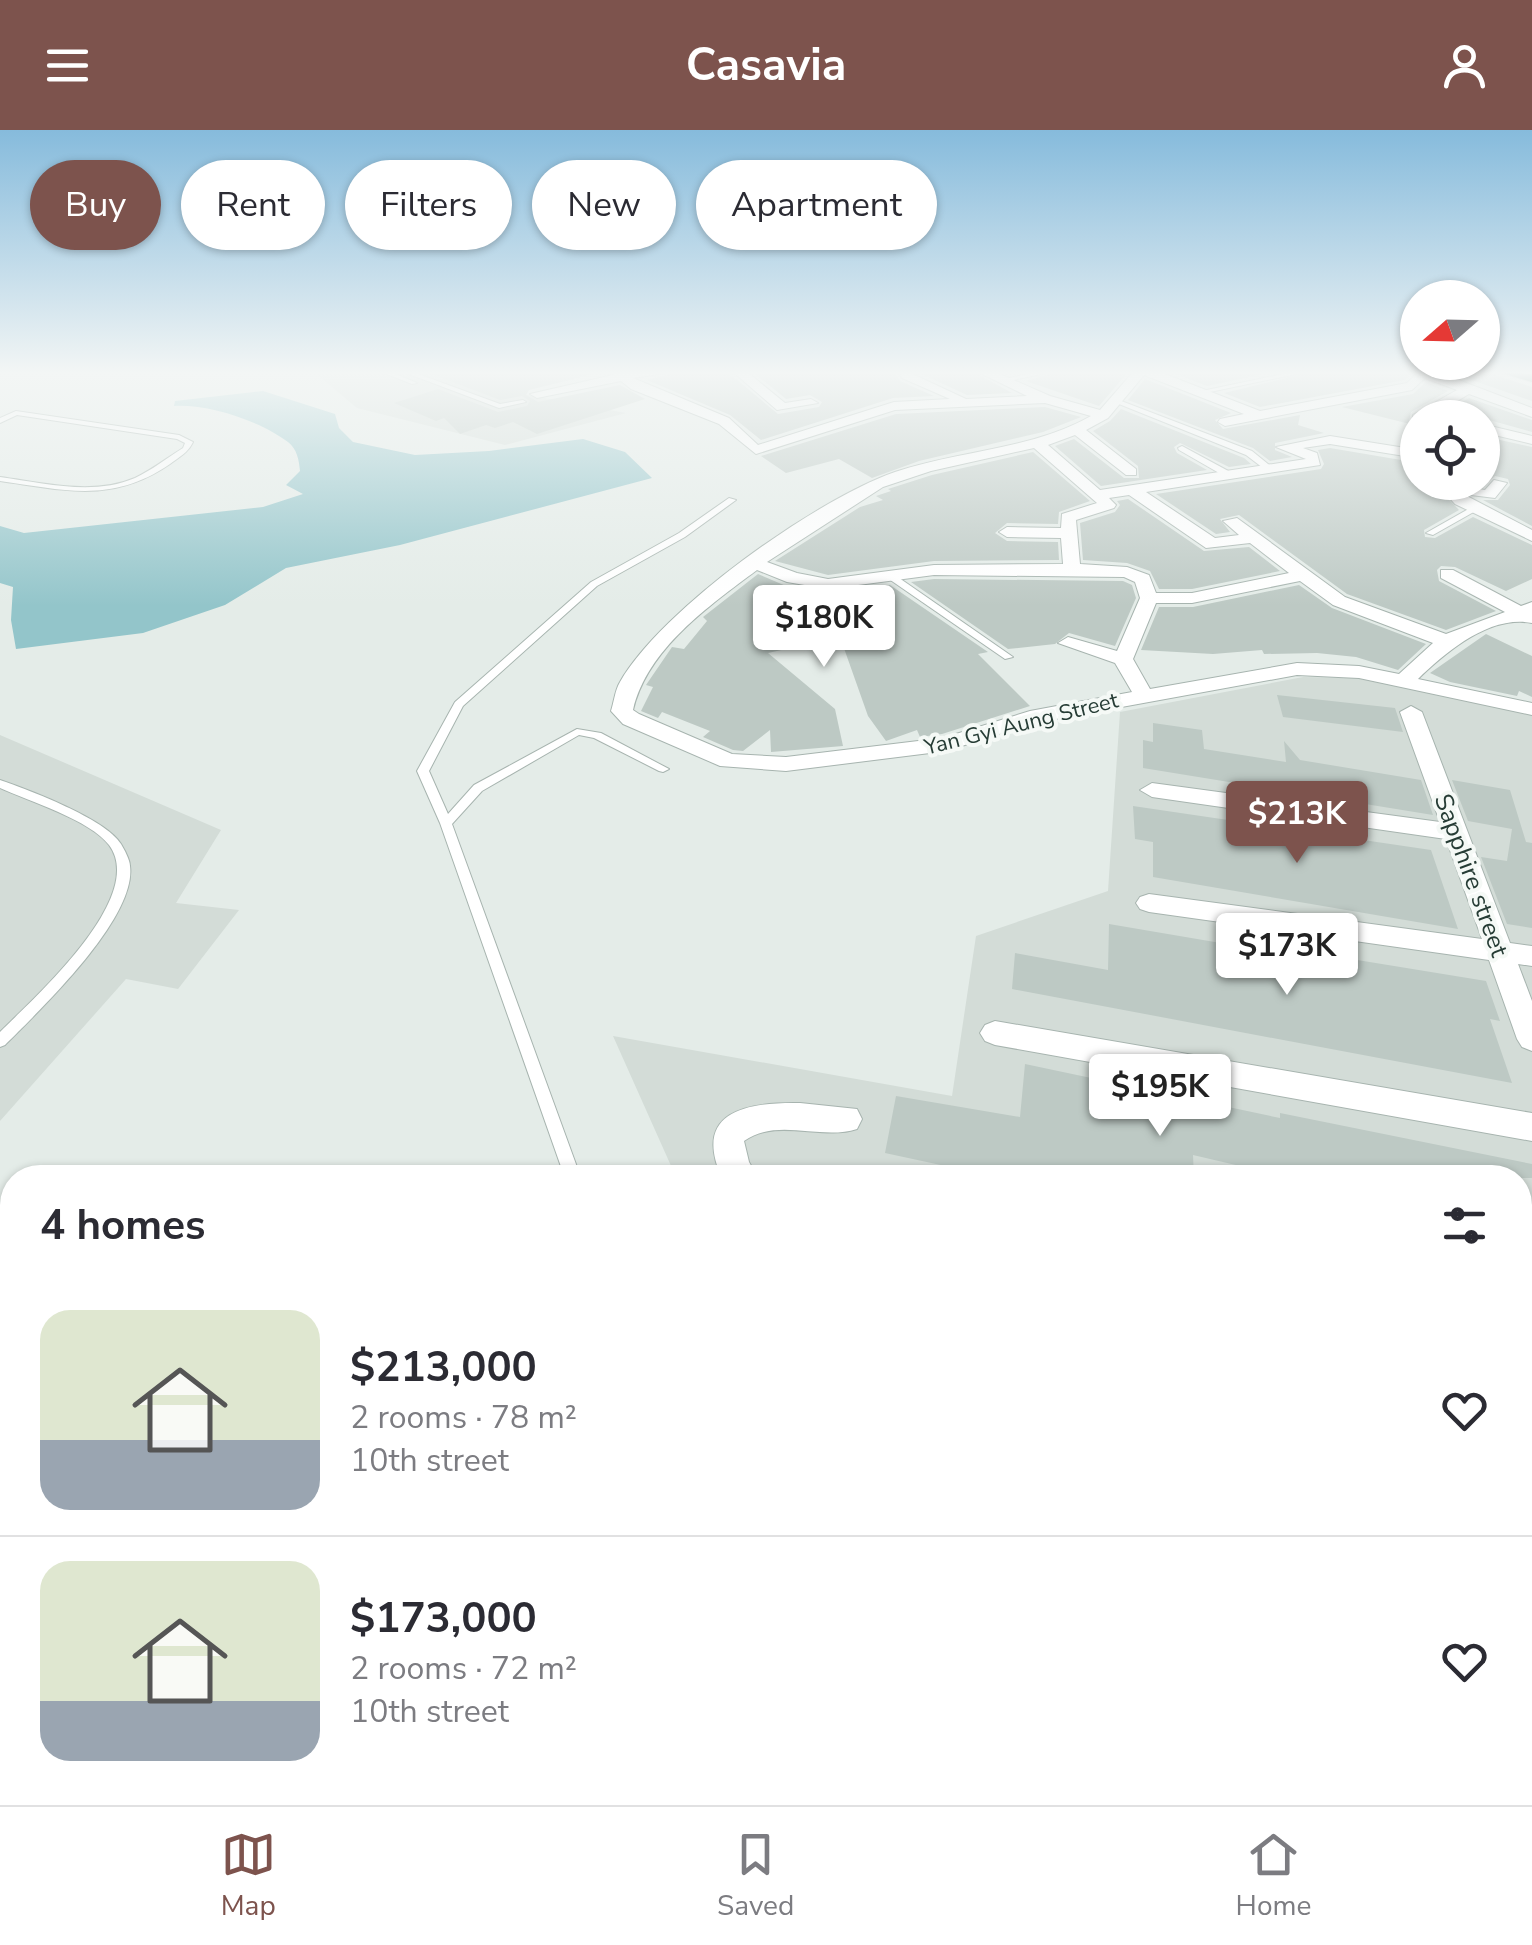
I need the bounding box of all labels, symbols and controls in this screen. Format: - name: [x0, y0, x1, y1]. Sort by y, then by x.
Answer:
- text: Casavia: [686, 35, 846, 96]
- icon: menu: [40, 38, 95, 93]
- icon: person: [1437, 38, 1492, 93]
- chip: Buy: [30, 160, 161, 250]
- chip: Rent: [181, 160, 325, 250]
- chip: Filters: [345, 160, 512, 250]
- chip: New: [532, 160, 676, 250]
- chip: Apartment: [696, 160, 937, 250]
- north arrow: [1400, 280, 1500, 380]
- map controls: [1400, 280, 1500, 500]
- button: locate: [1400, 400, 1500, 500]
- pin: $180K: [754, 585, 894, 670]
- text: $180K: [775, 596, 873, 639]
- street label: Yan Gyi Aung Street: [920, 685, 1122, 763]
- pin: $213K: [1227, 781, 1367, 866]
- street label: Sapphire street: [1426, 789, 1516, 962]
- text: $213K: [1248, 792, 1346, 835]
- pin: $173K: [1217, 913, 1357, 998]
- text: $173K: [1238, 924, 1336, 967]
- pin: $195K: [1090, 1054, 1230, 1139]
- text: $195K: [1111, 1065, 1209, 1108]
- text: 4 homes: [40, 1197, 205, 1254]
- icon: filters: [1437, 1198, 1492, 1253]
- text: $213,000: [350, 1339, 537, 1396]
- icon: home: [120, 1350, 240, 1470]
- icon: heart: [1437, 1383, 1492, 1438]
- text: 2 rooms · 78 m²: [350, 1396, 577, 1439]
- text: 10th street: [350, 1439, 509, 1482]
- text: $173,000: [350, 1590, 537, 1647]
- icon: home: [120, 1601, 240, 1721]
- icon: heart: [1437, 1634, 1492, 1689]
- text: 2 rooms · 72 m²: [350, 1647, 577, 1690]
- text: 10th street: [350, 1690, 509, 1733]
- tab: Map: [221, 1827, 276, 1925]
- tab: Saved: [717, 1827, 794, 1925]
- tab: Home: [1236, 1827, 1311, 1925]

